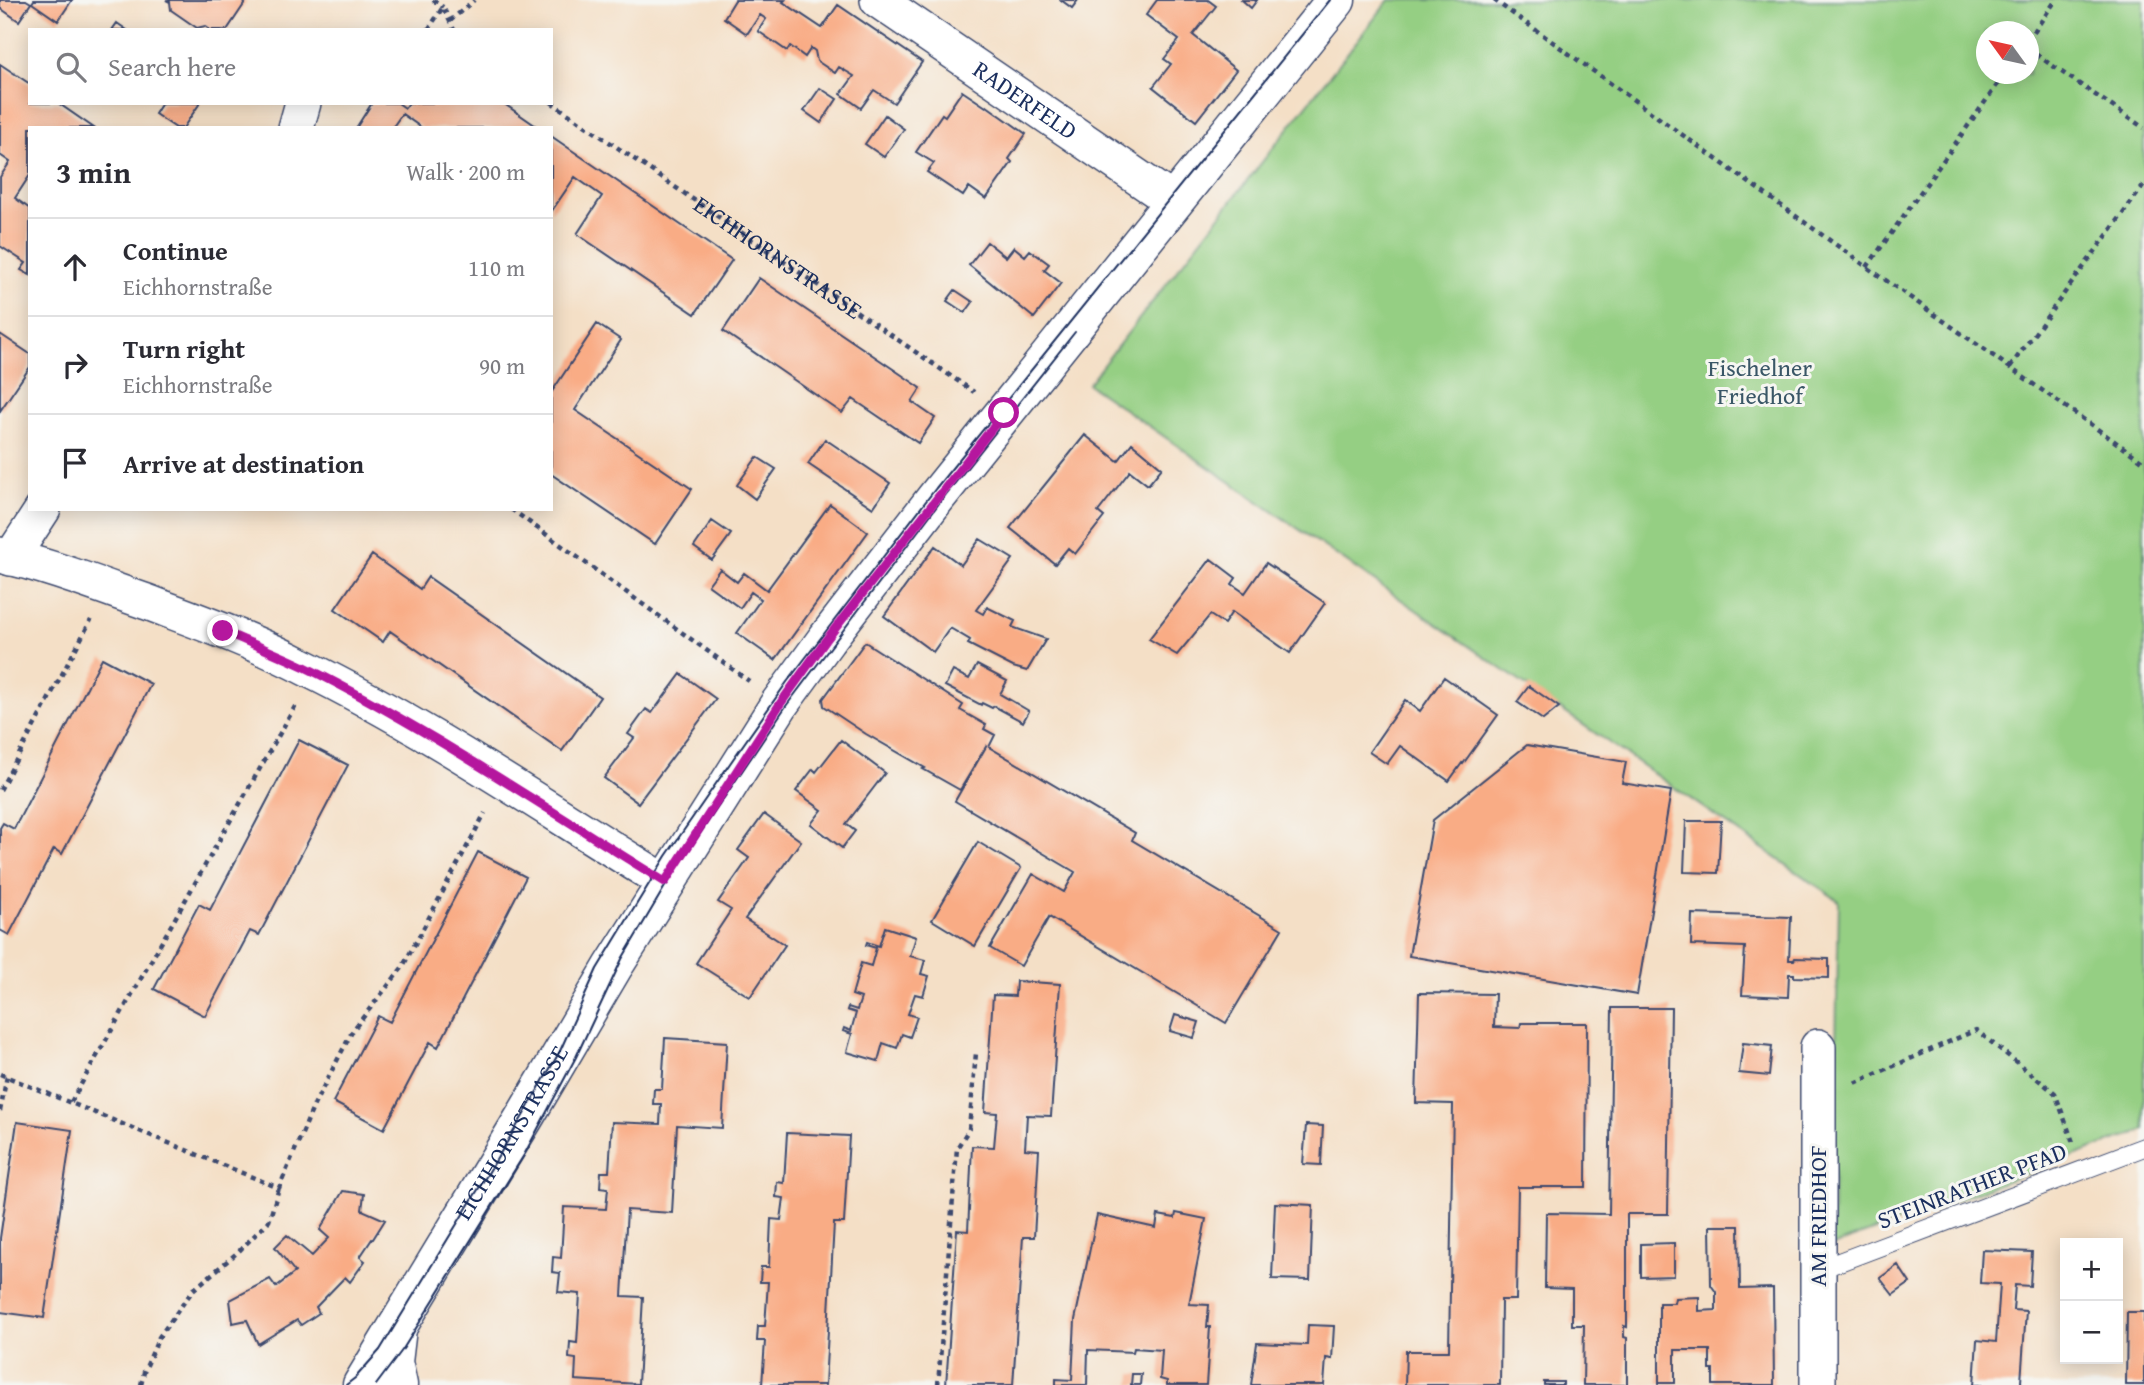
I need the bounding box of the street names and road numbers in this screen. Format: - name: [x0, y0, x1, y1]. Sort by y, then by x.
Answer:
- street label: RADERFELD: [966, 52, 1084, 148]
- street label: EICHHORNSTRASSE: [687, 187, 870, 327]
- street label: EICHHORNSTRASSE: [446, 1039, 577, 1226]
- street label: STEINRATHER PFAD: [1872, 1133, 2072, 1238]
- street label: AM FRIEDHOF: [1800, 1145, 1835, 1287]

